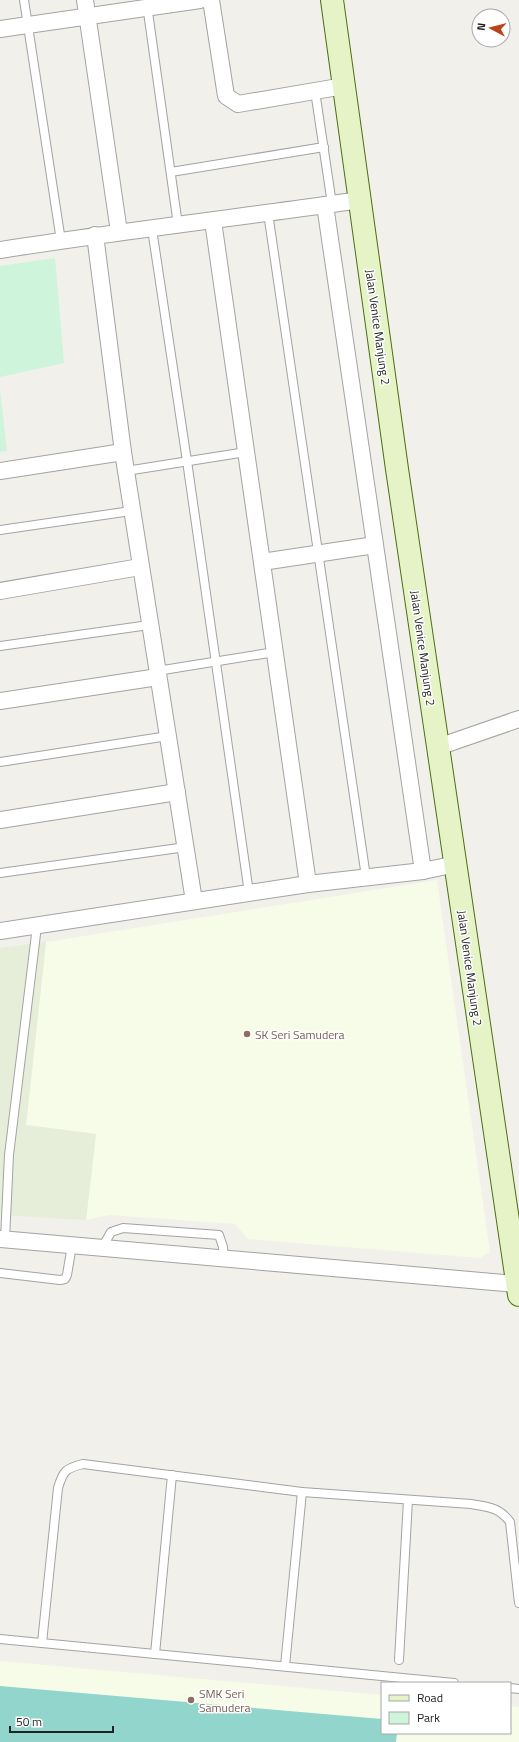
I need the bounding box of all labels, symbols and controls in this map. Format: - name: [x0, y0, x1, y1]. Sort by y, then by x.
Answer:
- north arrow: [471, 8, 511, 48]
- text: N: [473, 22, 489, 32]
- street label: Jalan Venice Manjung 2: [360, 268, 396, 386]
- street label: Jalan Venice Manjung 2: [405, 589, 441, 707]
- street label: Jalan Venice Manjung 2: [452, 909, 488, 1027]
- place label: SK Seri Samudera: [255, 1025, 344, 1044]
- marker: SK Seri Samudera: [242, 1029, 252, 1039]
- legend: [381, 1682, 511, 1734]
- place label: SMK Seri Samudera: [199, 1684, 251, 1717]
- text: Road: [417, 1688, 443, 1707]
- marker: SMK Seri Samudera: [186, 1695, 196, 1705]
- scale bar: [10, 1708, 113, 1734]
- text: Park: [417, 1708, 440, 1727]
- text: 50 m: [16, 1712, 42, 1731]

